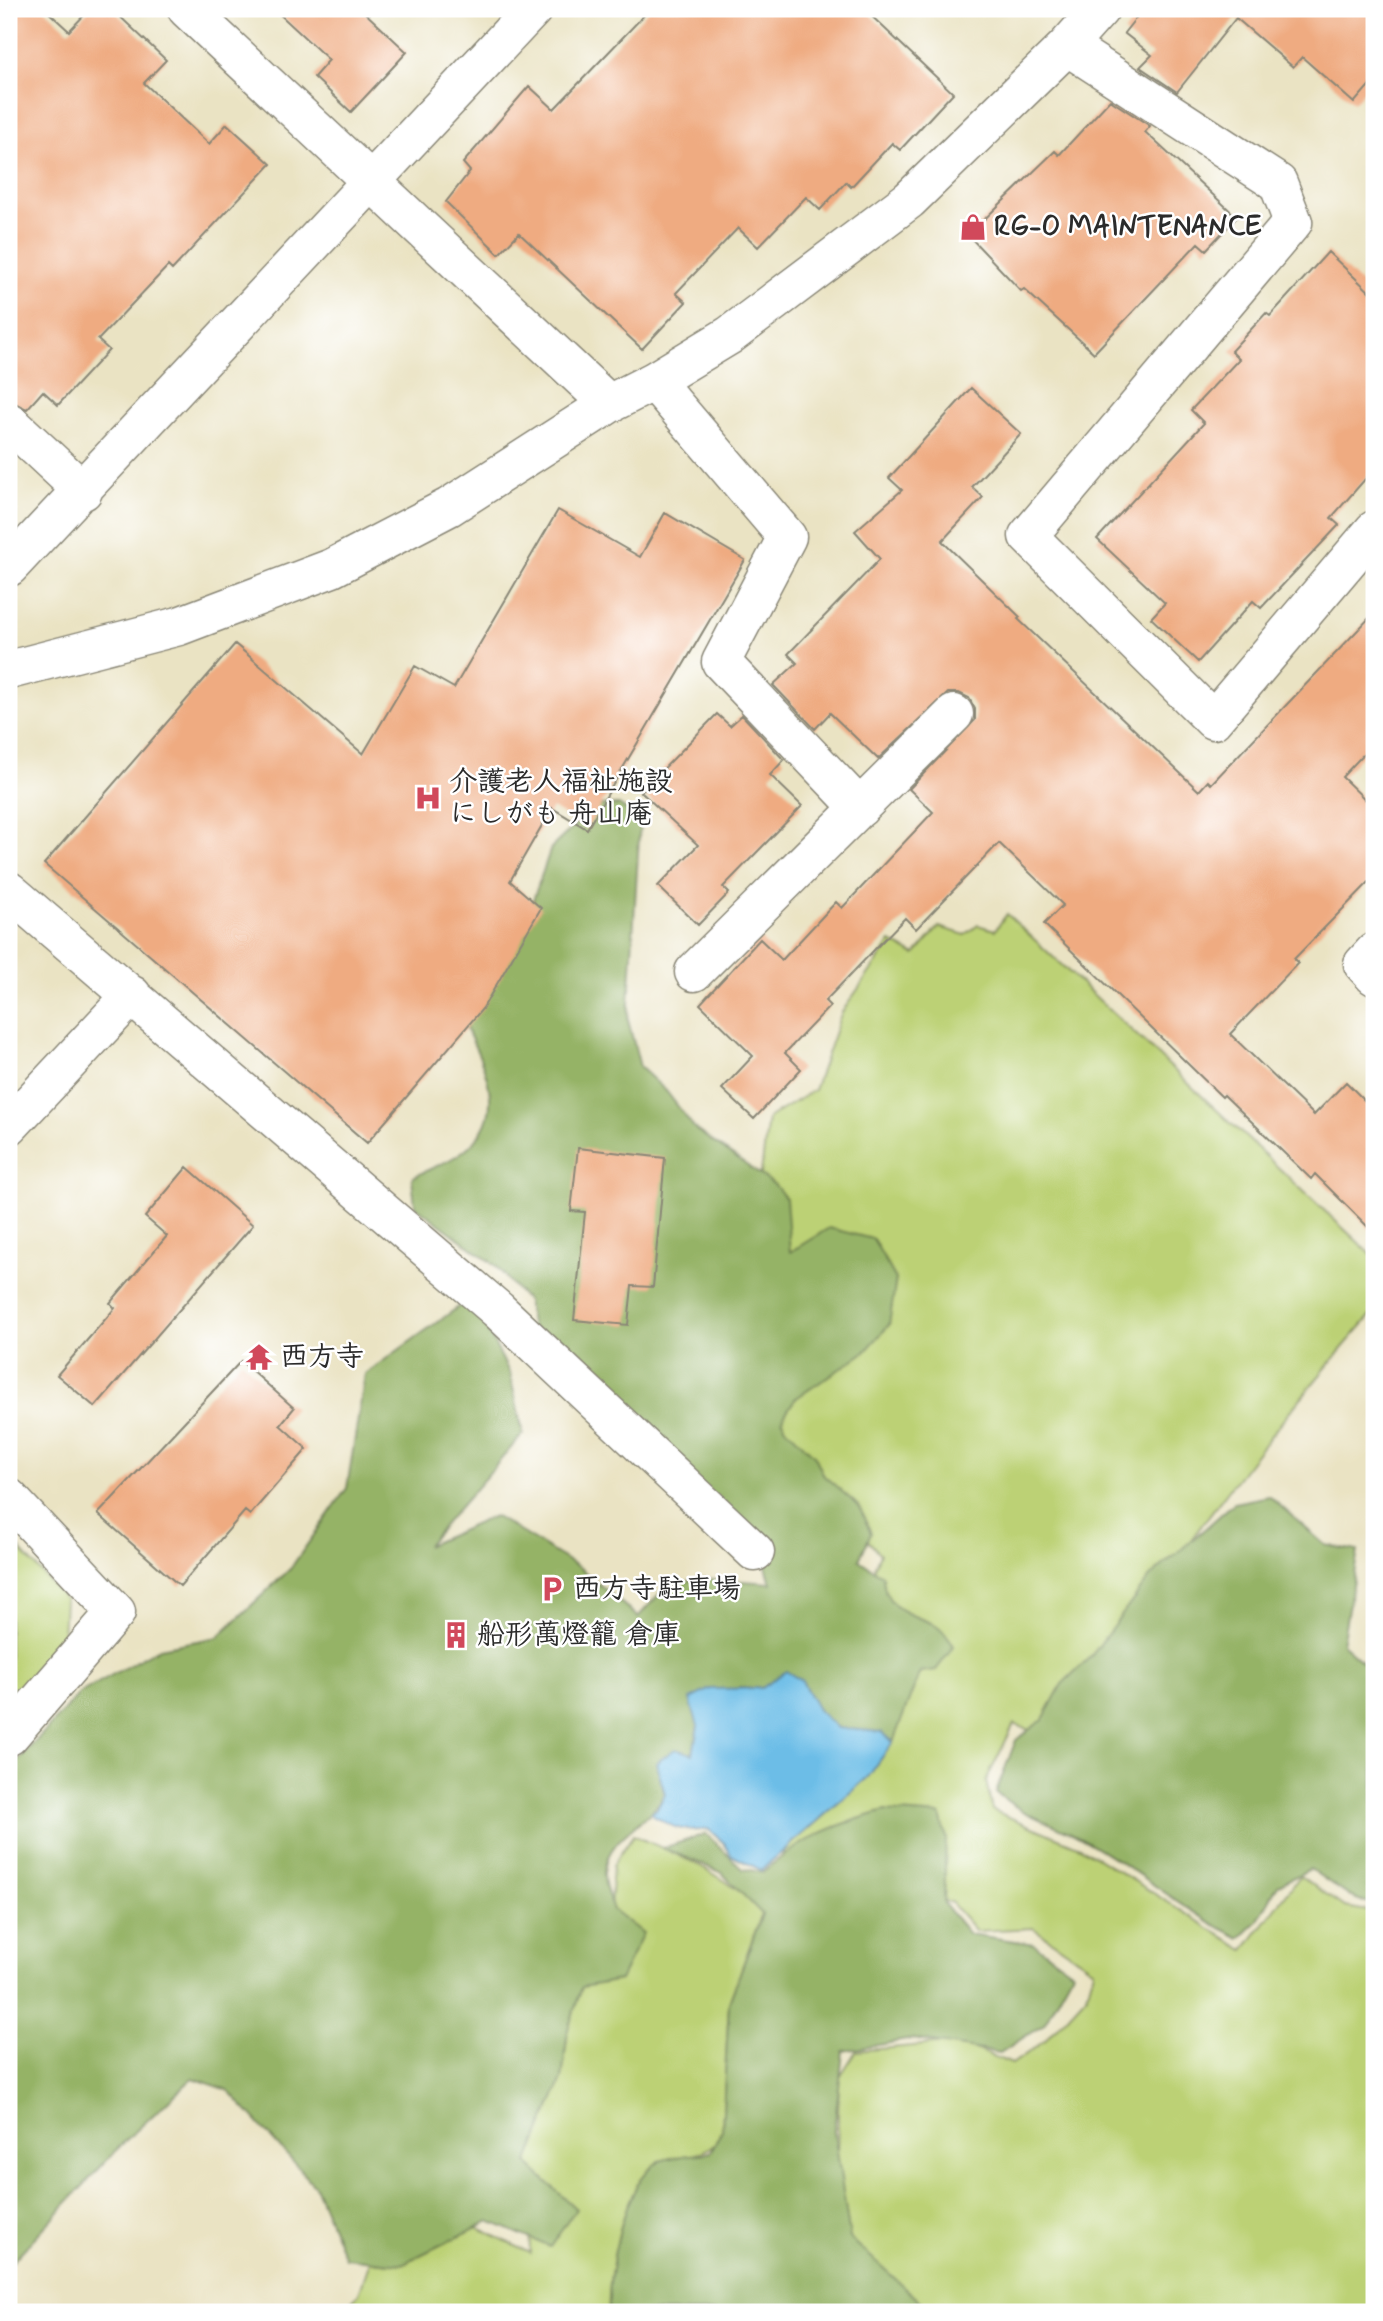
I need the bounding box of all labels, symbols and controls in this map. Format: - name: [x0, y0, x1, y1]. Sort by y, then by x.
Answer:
- place label: RG-O MAINTENANCE: [994, 209, 1262, 246]
- shop icon: RG-O MAINTENANCE: [958, 212, 988, 242]
- place label: 介護老人福祉施設 にしがも 舟山庵: [449, 764, 673, 833]
- hospital icon: 介護老人福祉施設 にしがも 舟山庵: [413, 783, 443, 813]
- place label: 西方寺: [280, 1339, 364, 1376]
- temple icon: 西方寺: [244, 1342, 274, 1372]
- place label: 西方寺駐車場: [573, 1571, 741, 1608]
- parking icon: 西方寺駐車場: [537, 1574, 567, 1604]
- place label: 船形萬燈籠 倉庫: [477, 1617, 681, 1654]
- building icon: 船形萬燈籠 倉庫: [441, 1620, 471, 1650]

